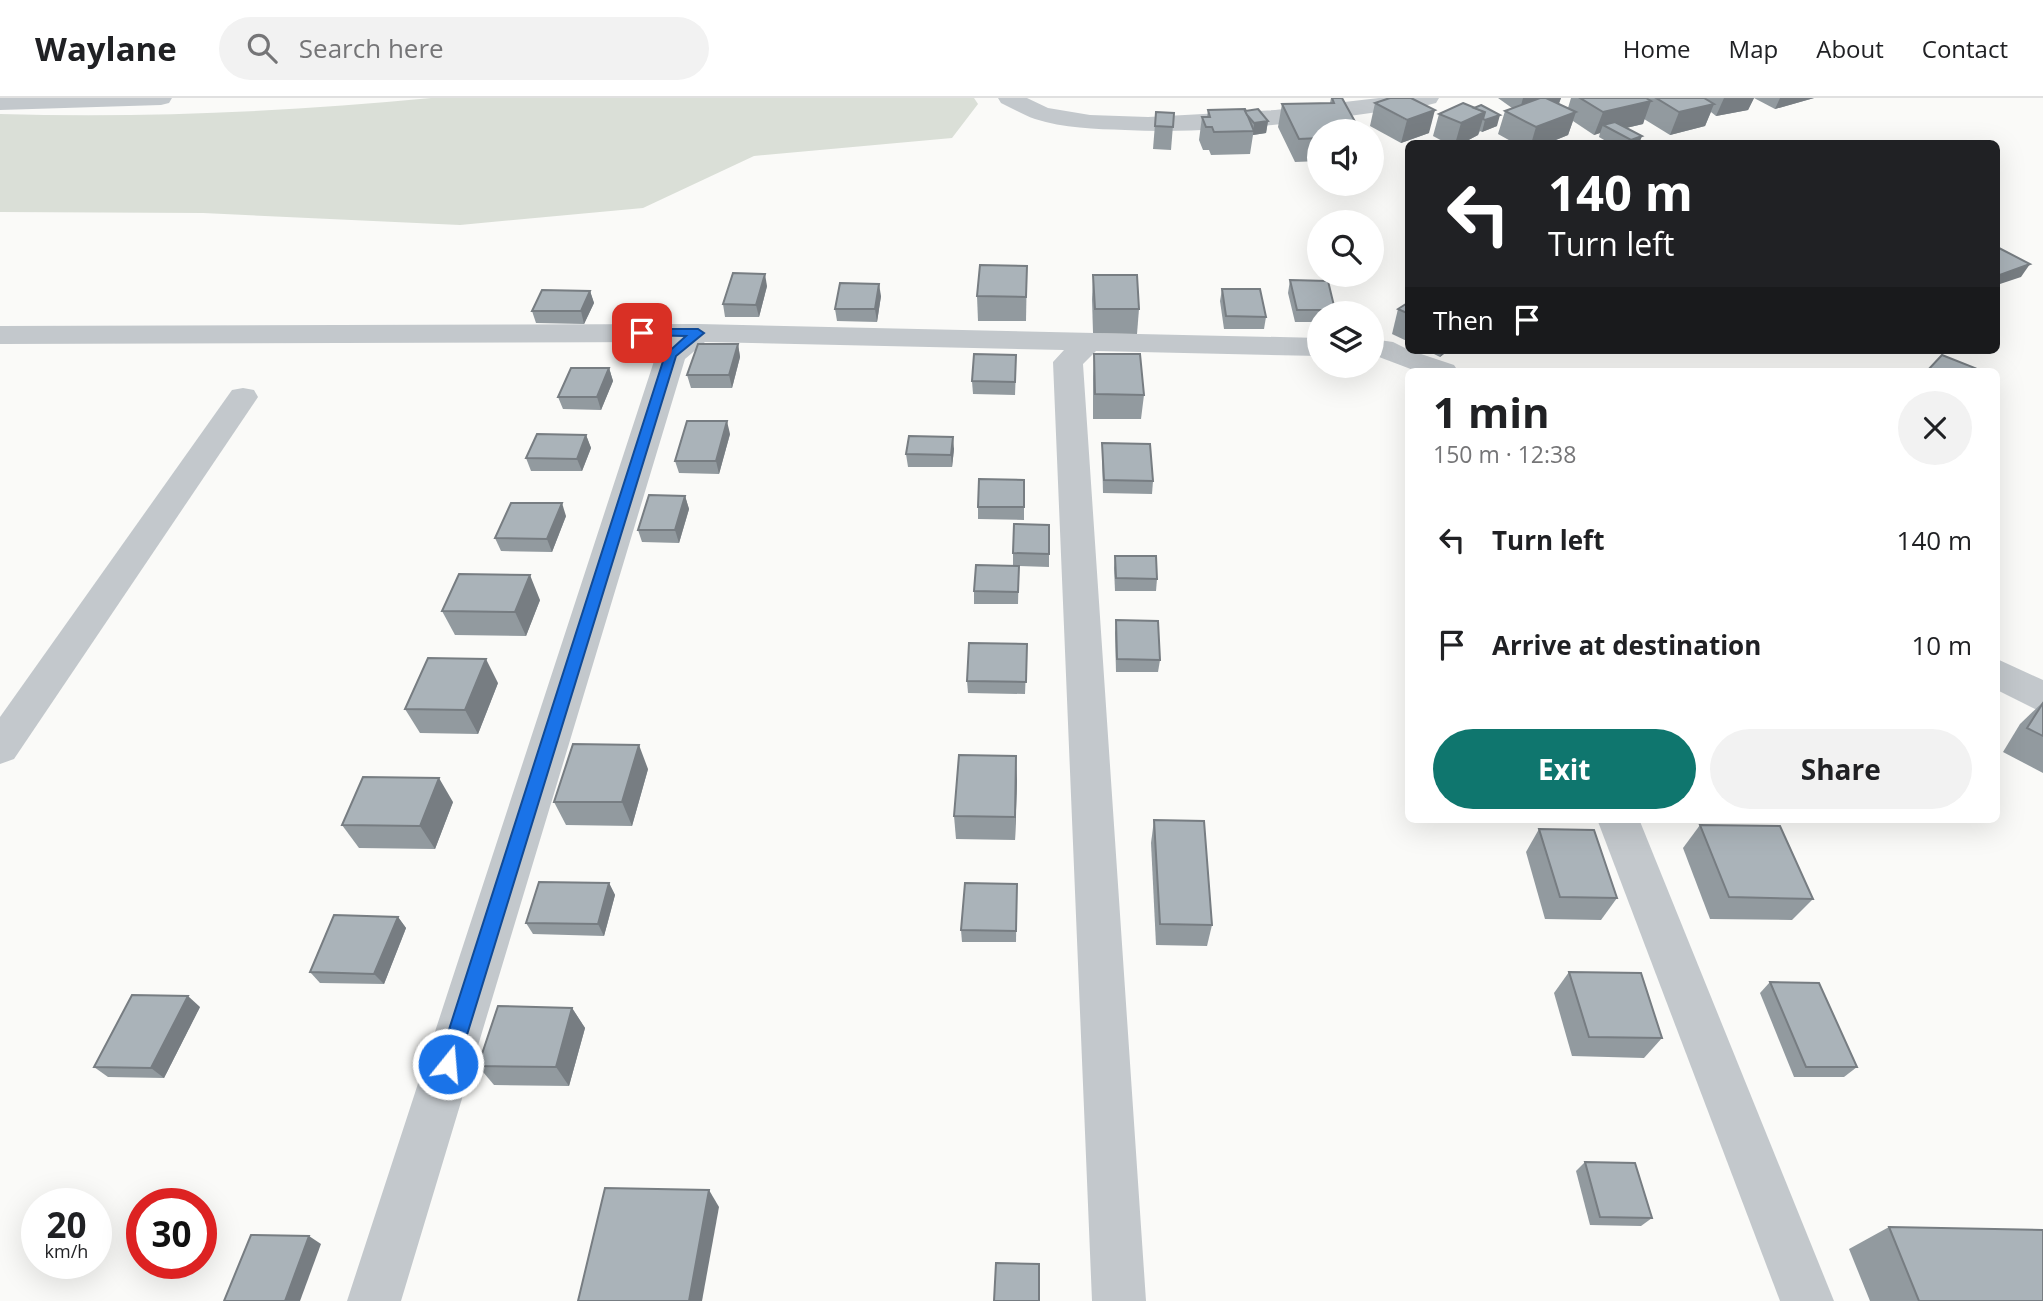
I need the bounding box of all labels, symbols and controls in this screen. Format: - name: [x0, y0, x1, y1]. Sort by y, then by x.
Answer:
- search box: [219, 17, 709, 80]
- text: Waylane: [35, 26, 177, 71]
- icon: search: [243, 29, 281, 67]
- text: Search here: [299, 30, 444, 66]
- text: Home: [1623, 32, 1691, 65]
- text: Map: [1729, 32, 1778, 65]
- text: About: [1816, 32, 1884, 65]
- text: Contact: [1922, 32, 2008, 65]
- map controls: [1307, 119, 1384, 378]
- button: sound: [1307, 119, 1384, 196]
- text: 140 m: [1548, 159, 1693, 225]
- icon: left: [1433, 168, 1524, 259]
- button: search: [1307, 210, 1384, 287]
- text: Turn left: [1548, 222, 1674, 265]
- button: layers: [1307, 301, 1384, 378]
- icon: arrive: [1508, 301, 1546, 339]
- text: Then: [1433, 302, 1494, 338]
- pin: [612, 303, 672, 363]
- icon: arrive: [623, 314, 661, 352]
- text: 1 min: [1433, 383, 1550, 440]
- button: close: [1898, 391, 1972, 465]
- text: 150 m · 12:38: [1433, 438, 1576, 470]
- icon: left: [1433, 521, 1471, 559]
- text: Turn left: [1492, 522, 1604, 558]
- text: 140 m: [1897, 522, 1972, 558]
- icon: arrive: [1433, 626, 1471, 664]
- text: Arrive at destination: [1492, 627, 1761, 663]
- text: 10 m: [1911, 627, 1972, 663]
- button: Exit: [1433, 729, 1696, 809]
- button: Share: [1710, 729, 1972, 809]
- position arrow: [411, 1027, 485, 1101]
- speed limit sign: 30: [126, 1188, 217, 1279]
- text: 20: [46, 1201, 87, 1248]
- text: km/h: [45, 1239, 88, 1263]

